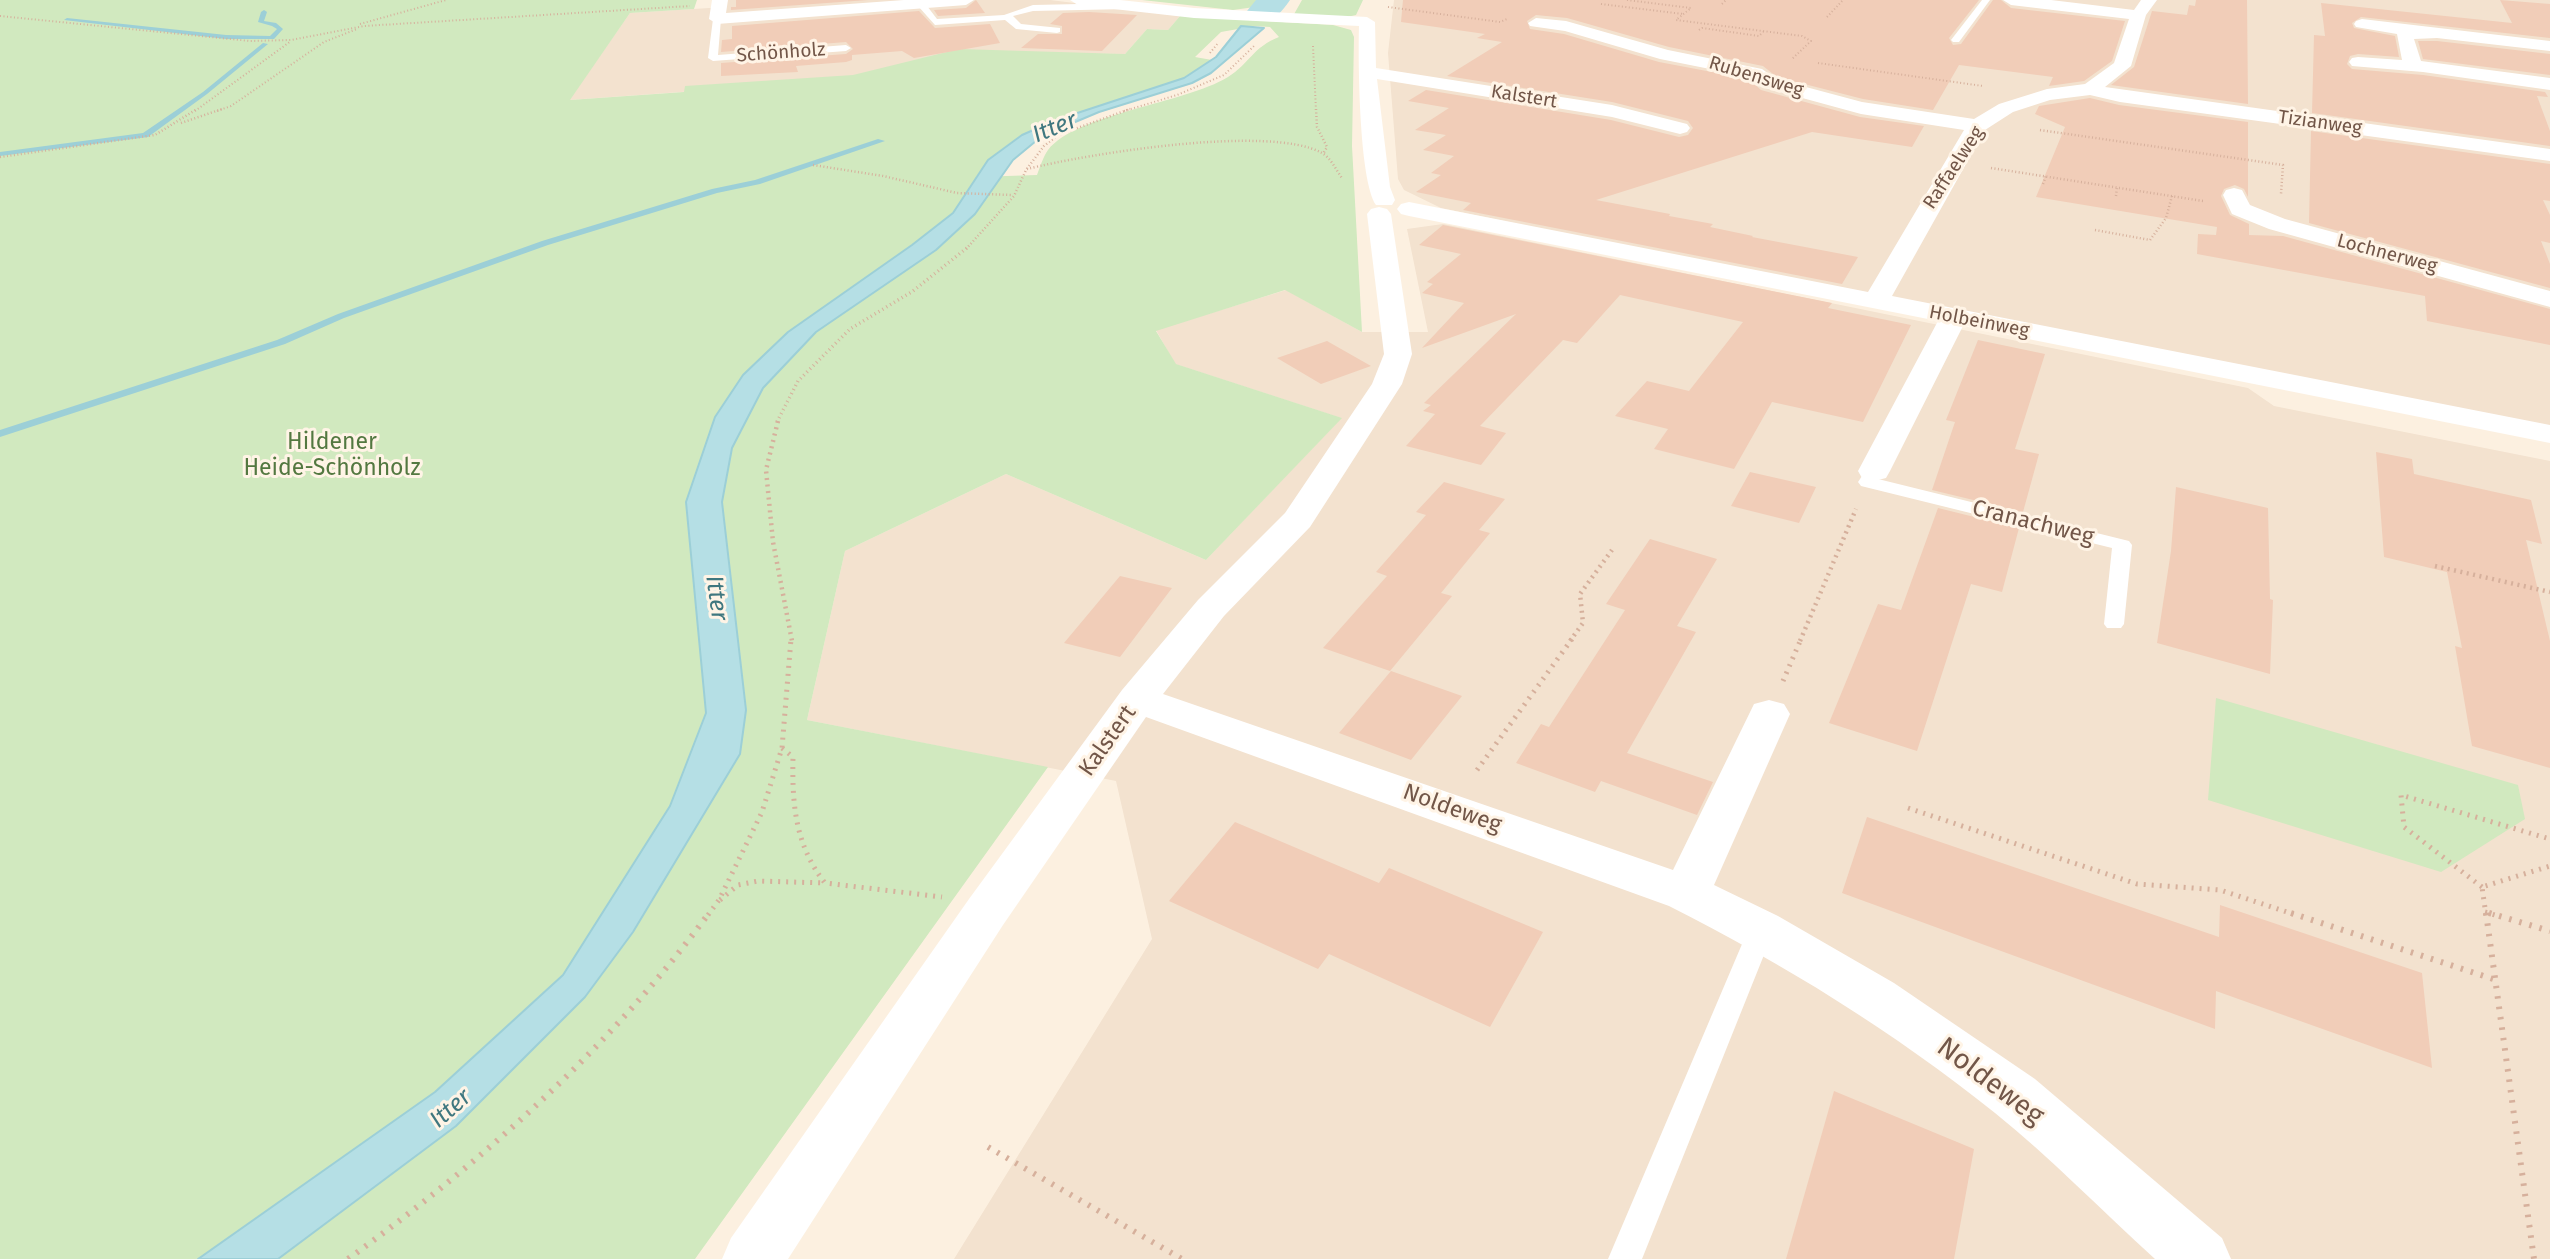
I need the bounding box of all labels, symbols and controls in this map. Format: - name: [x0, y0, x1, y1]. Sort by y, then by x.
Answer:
- street label: Schönholz: [736, 39, 826, 67]
- street label: Rubensweg: [1706, 52, 1806, 102]
- street label: Kalstert: [1489, 81, 1559, 113]
- water label: Itter: [1029, 106, 1081, 150]
- street label: Tizianweg: [2277, 106, 2363, 140]
- street label: Raffaelweg: [1919, 122, 1989, 214]
- street label: Lochnerweg: [2334, 230, 2440, 278]
- street label: Holbeinweg: [1927, 301, 2031, 343]
- park label: Hildener Heide-Schönholz: [243, 429, 421, 483]
- street label: Cranachweg: [1969, 495, 2097, 551]
- water label: Itter: [699, 574, 733, 622]
- street label: Kalstert: [1074, 700, 1142, 782]
- street label: Noldeweg: [1399, 778, 1505, 840]
- street label: Noldeweg: [1930, 1031, 2050, 1133]
- water label: Itter: [425, 1083, 477, 1135]

